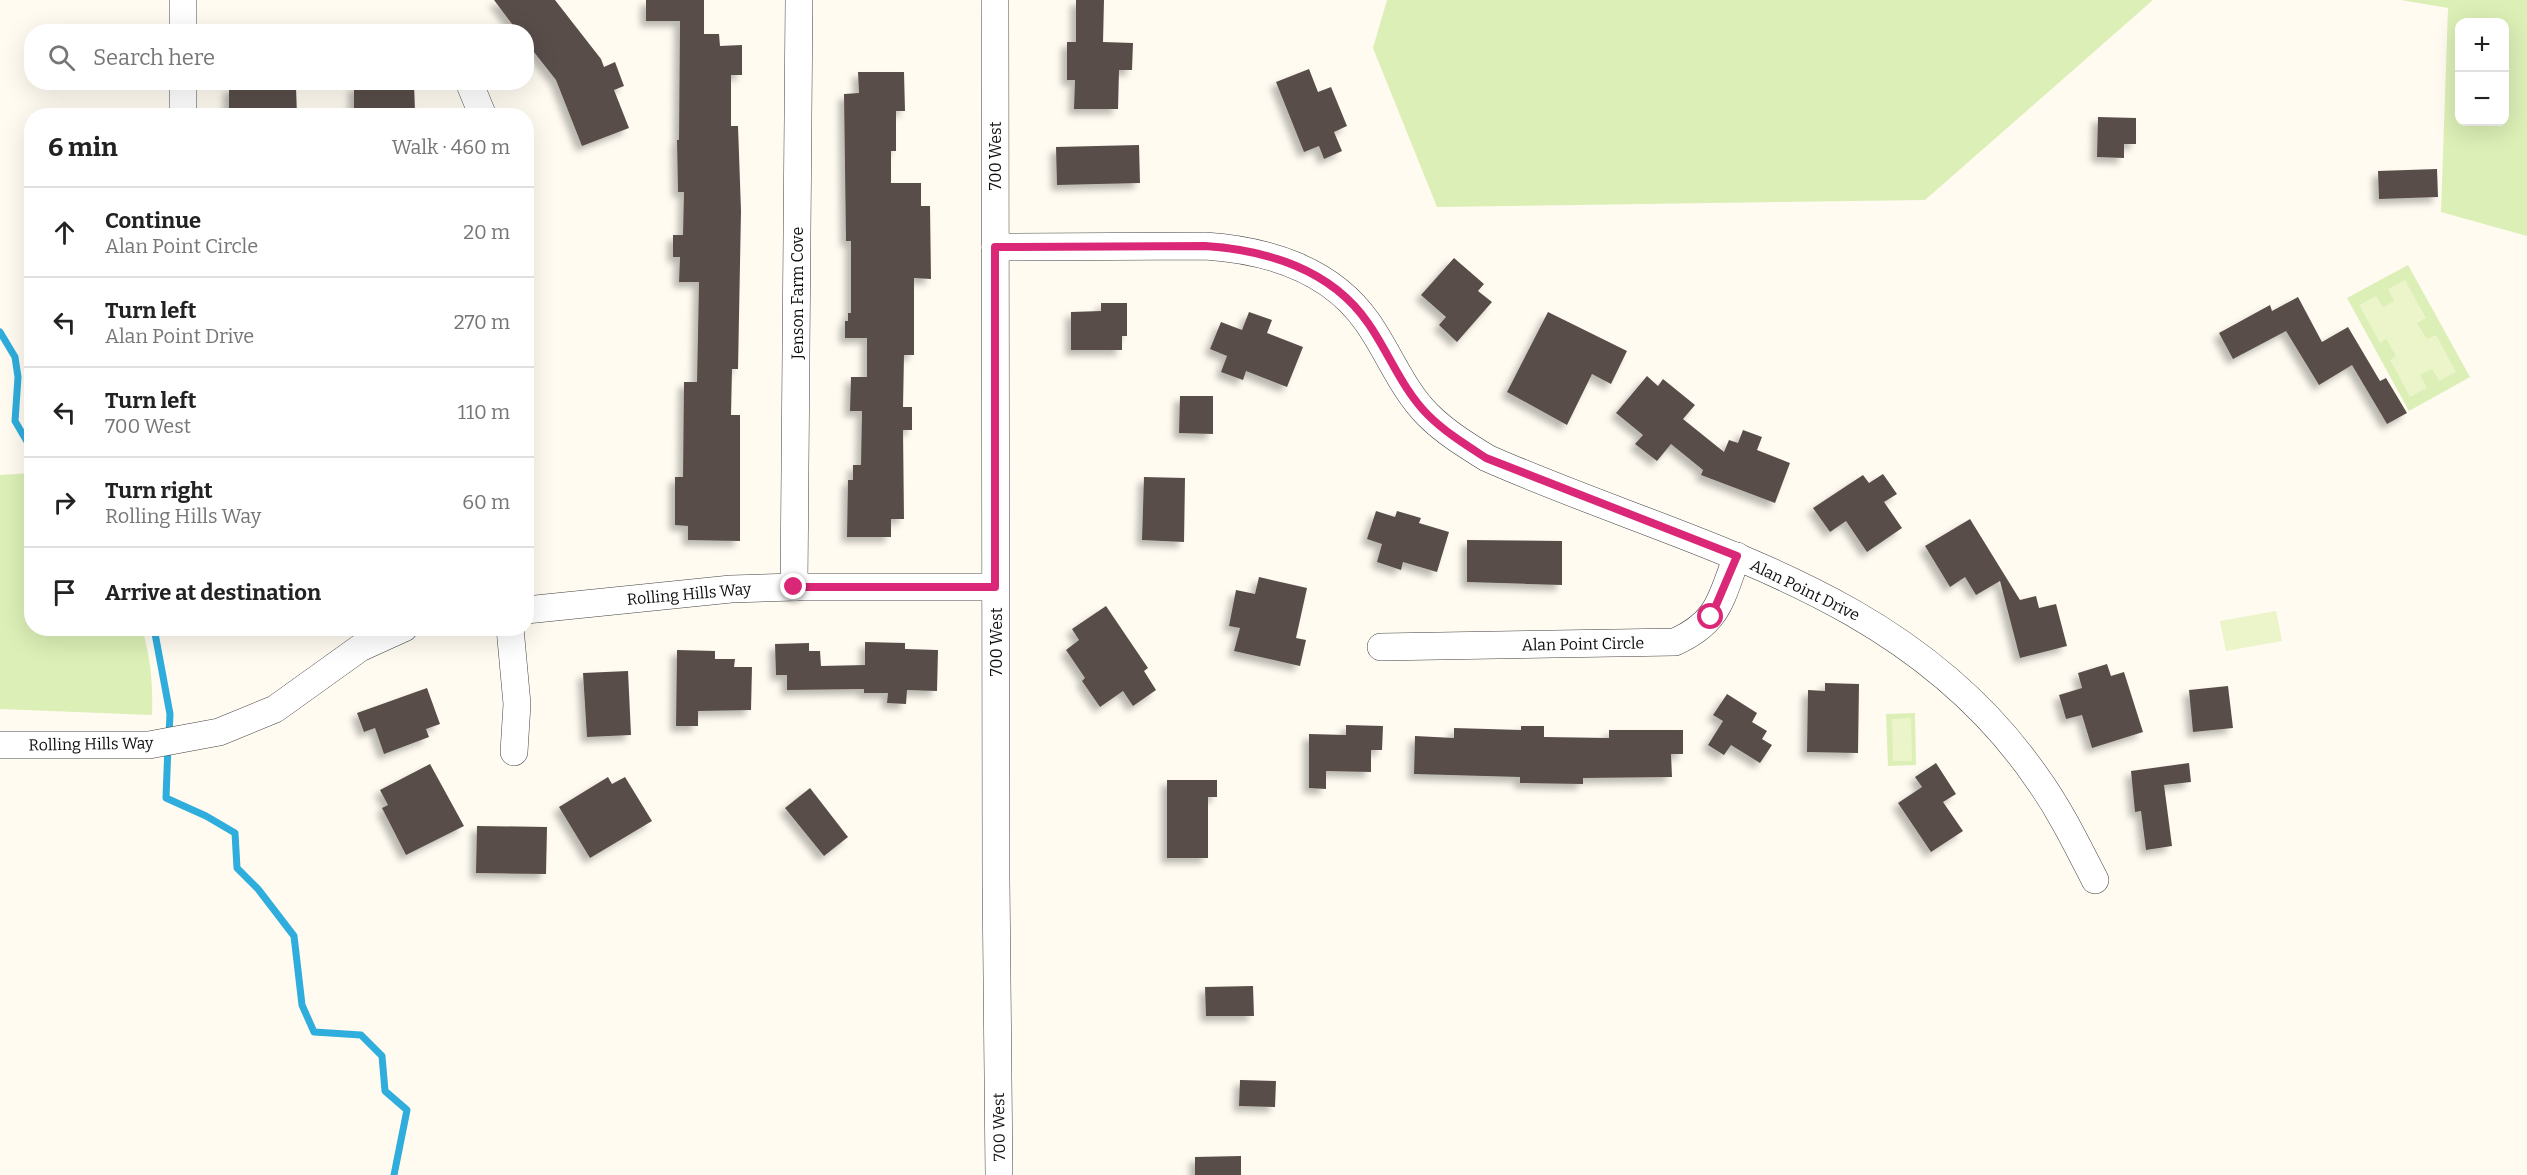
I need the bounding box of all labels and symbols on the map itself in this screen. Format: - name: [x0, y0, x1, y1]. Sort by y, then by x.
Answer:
- street label: 700 West: [986, 121, 1005, 190]
- street label: Jenson Farm Cove: [788, 227, 807, 360]
- street label: Alan Point Drive: [1747, 555, 1863, 625]
- route end: [780, 573, 806, 599]
- street label: Rolling Hills Way: [626, 579, 753, 609]
- route start: [1697, 603, 1723, 629]
- street label: 700 West: [987, 607, 1006, 676]
- street label: Alan Point Circle: [1522, 633, 1644, 655]
- street label: Rolling Hills Way: [28, 733, 154, 755]
- street label: 700 West: [989, 1092, 1009, 1162]

